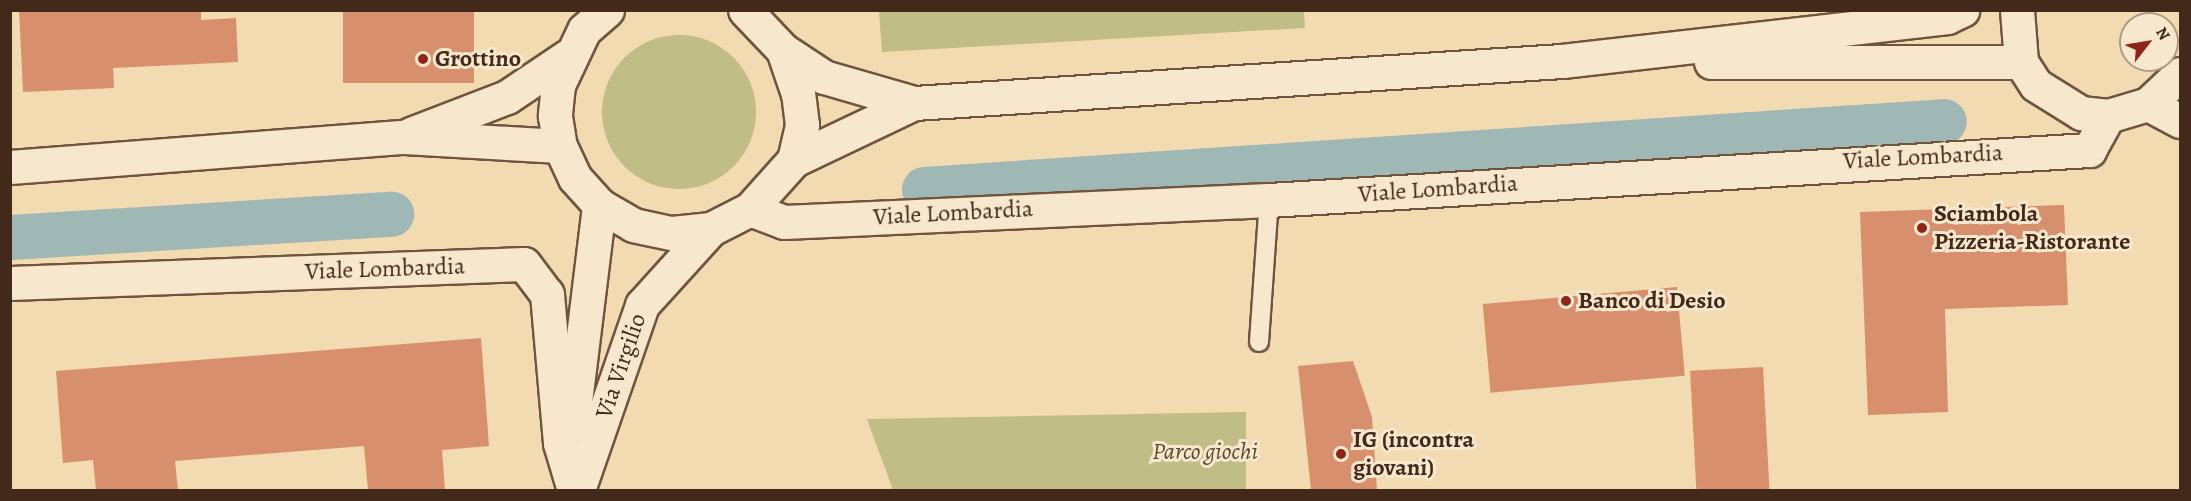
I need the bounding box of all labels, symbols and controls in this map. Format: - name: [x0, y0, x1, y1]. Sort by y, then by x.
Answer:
- north arrow: [2119, 12, 2179, 72]
- text: N: [2150, 23, 2175, 44]
- place label: Grottino: [435, 45, 521, 73]
- marker: Grottino: [416, 52, 430, 66]
- street label: Viale Lombardia: [1842, 138, 2004, 176]
- street label: Viale Lombardia: [1357, 169, 1519, 209]
- street label: Viale Lombardia: [872, 194, 1034, 232]
- place label: Sciambola Pizzeria-Ristorante: [1934, 200, 2130, 256]
- marker: Sciambola Pizzeria-Ristorante: [1915, 221, 1929, 235]
- street label: Viale Lombardia: [304, 252, 466, 286]
- place label: Banco di Desio: [1578, 287, 1726, 315]
- marker: Banco di Desio: [1559, 294, 1573, 308]
- street label: Via Virgilio: [590, 310, 652, 422]
- place label: IG (incontra giovani): [1353, 426, 1474, 482]
- park label: Parco giochi: [1152, 438, 1258, 466]
- marker: IG (incontra giovani): [1334, 447, 1348, 461]

